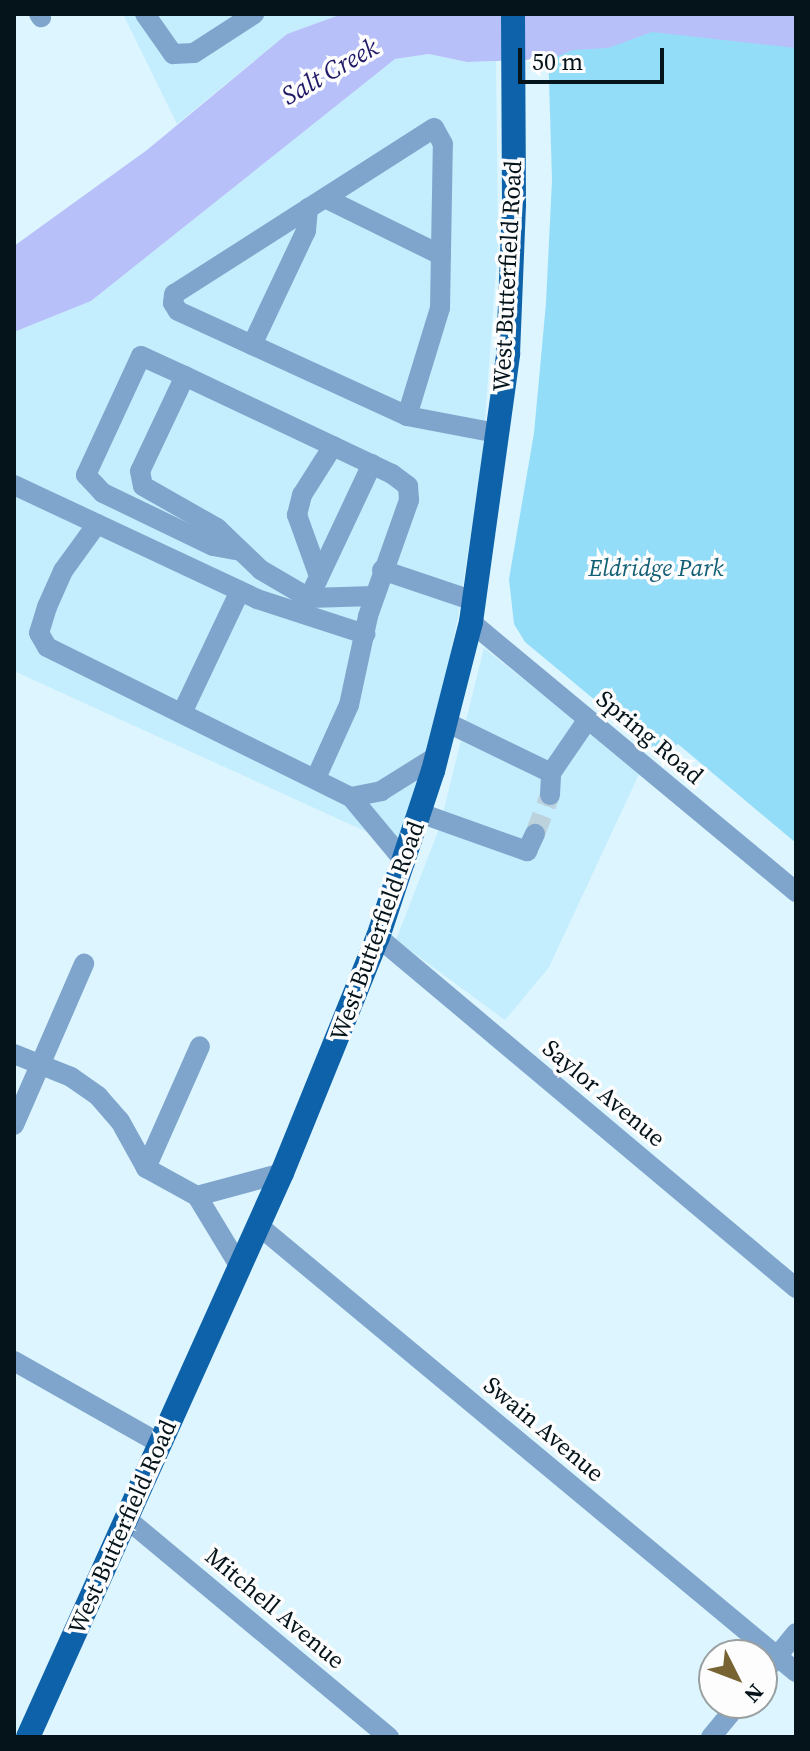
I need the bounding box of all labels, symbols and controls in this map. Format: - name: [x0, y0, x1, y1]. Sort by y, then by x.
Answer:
- water label: Salt Creek: [276, 32, 384, 112]
- scale bar: [522, 32, 668, 82]
- text: 50 m: [532, 45, 583, 78]
- street label: West Butterfield Road: [487, 160, 527, 392]
- park label: Eldridge Park: [588, 554, 724, 582]
- street label: Spring Road: [591, 684, 709, 790]
- street label: West Butterfield Road: [324, 817, 430, 1045]
- street label: Saylor Avenue: [537, 1033, 671, 1153]
- street label: Swain Avenue: [478, 1370, 610, 1488]
- street label: West Butterfield Road: [62, 1415, 182, 1639]
- street label: Mitchell Avenue: [199, 1541, 351, 1675]
- north arrow: [698, 1639, 778, 1719]
- text: N: [738, 1678, 771, 1710]

